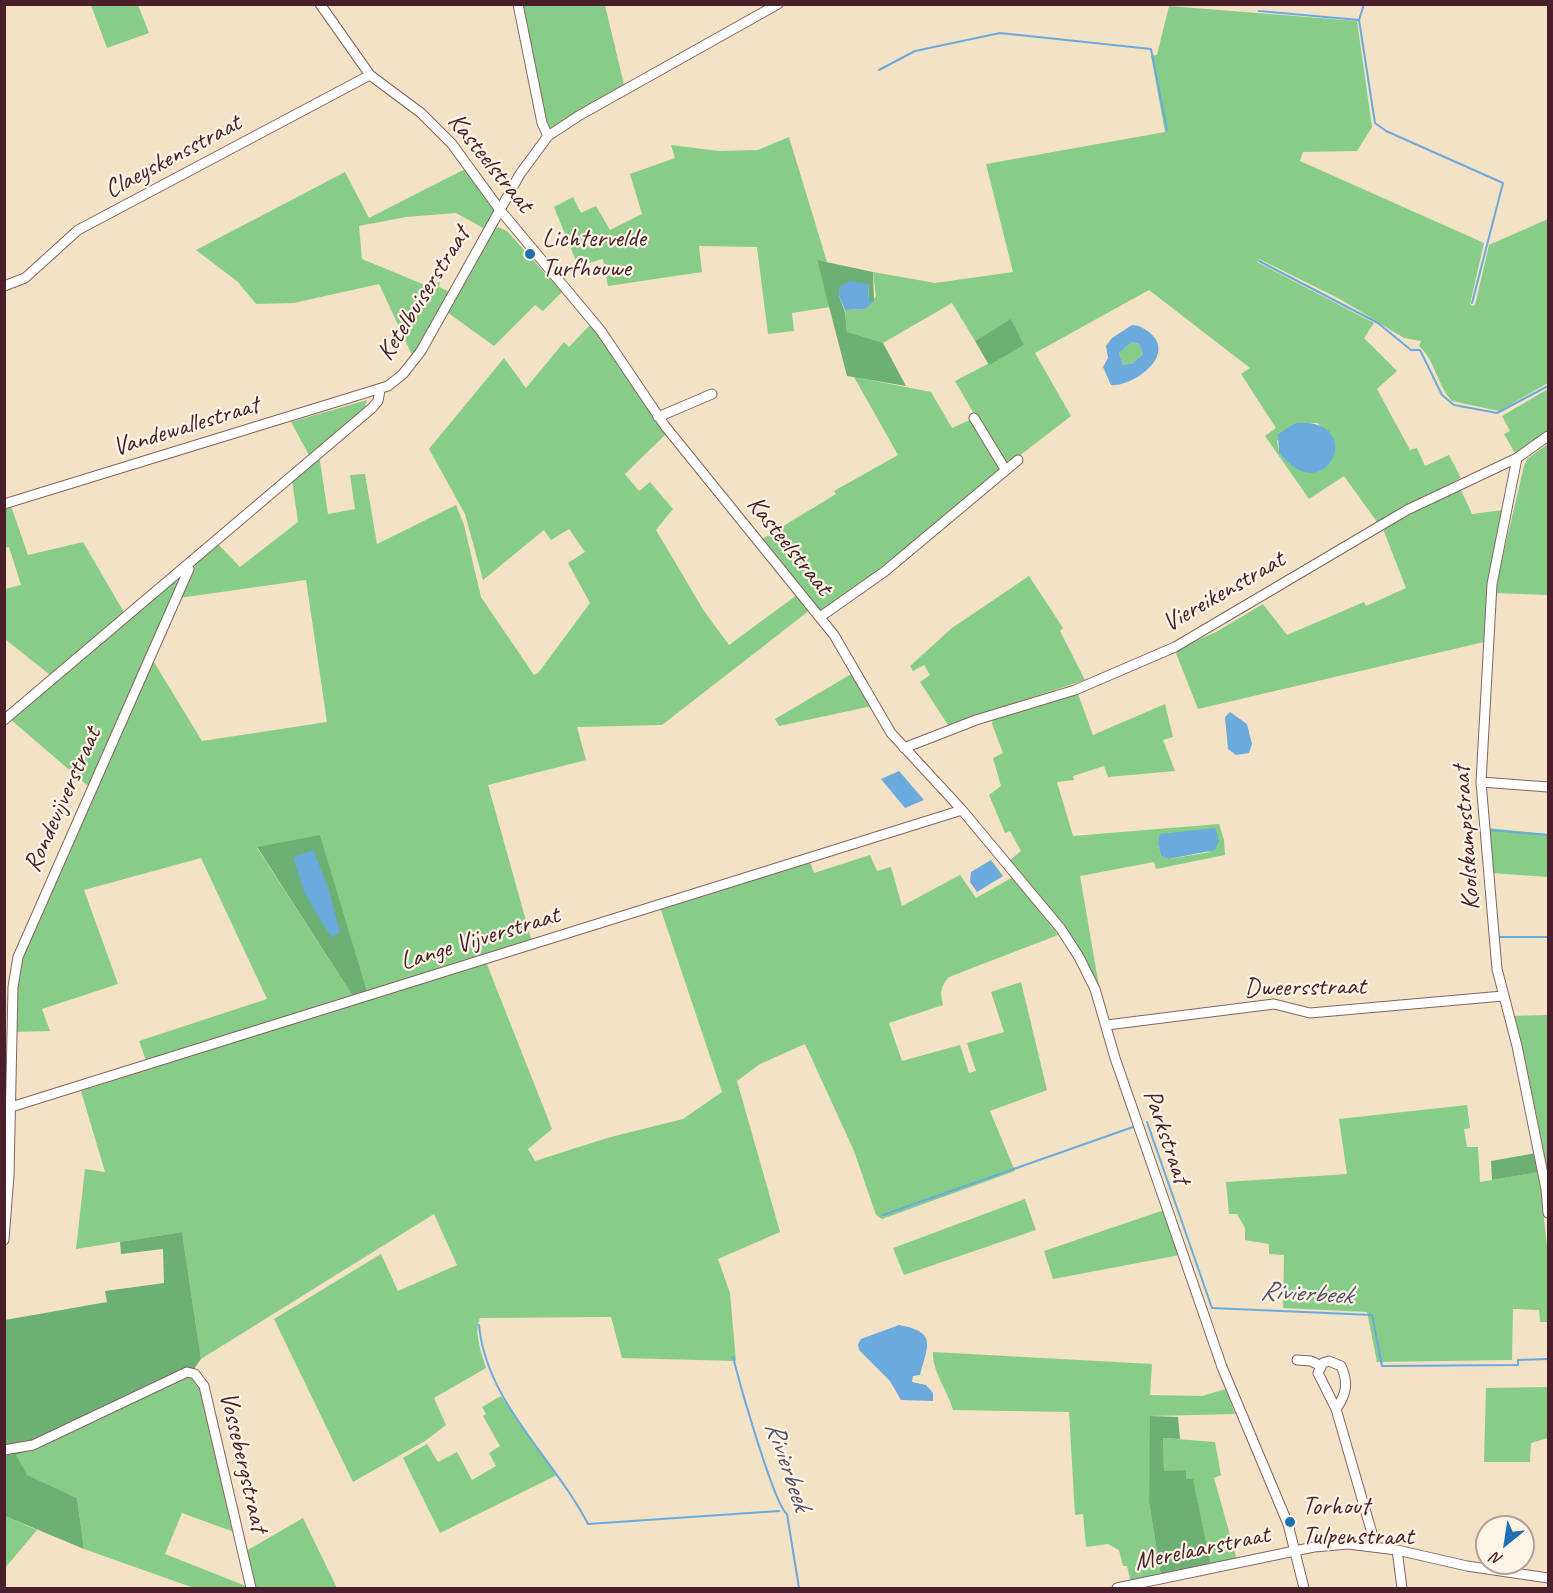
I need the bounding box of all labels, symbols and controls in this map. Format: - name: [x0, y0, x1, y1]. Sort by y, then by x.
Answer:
- street label: Kasteelstraat: [440, 107, 540, 219]
- street label: Claeyskensstraat: [99, 108, 247, 206]
- street label: Ketelbuiserstraat: [371, 221, 477, 367]
- place label: Lichtervelde Turfhouwe: [542, 223, 646, 284]
- marker: Lichtervelde Turfhouwe: [523, 247, 537, 261]
- street label: Vandewallestraat: [109, 390, 263, 464]
- street label: Kasteelstraat: [739, 490, 839, 602]
- street label: Viereikenstraat: [1157, 545, 1291, 639]
- street label: Rondevijverstraat: [17, 723, 109, 877]
- street label: Koolskampstraat: [1446, 765, 1488, 911]
- street label: Lange Vijverstraat: [397, 900, 563, 978]
- street label: Dweersstraat: [1244, 971, 1366, 1005]
- street label: Parkstraat: [1135, 1086, 1197, 1188]
- water label: Rivierbeek: [1259, 1275, 1353, 1313]
- street label: Vossebergstraat: [212, 1389, 274, 1535]
- water label: Rivierbeek: [757, 1417, 817, 1515]
- place label: Torhout Tulpenstraat: [1302, 1491, 1413, 1552]
- marker: Torhout Tulpenstraat: [1283, 1515, 1297, 1529]
- north arrow: [1475, 1515, 1535, 1575]
- street label: Merelaarstraat: [1132, 1519, 1272, 1579]
- text: N: [1488, 1548, 1506, 1570]

